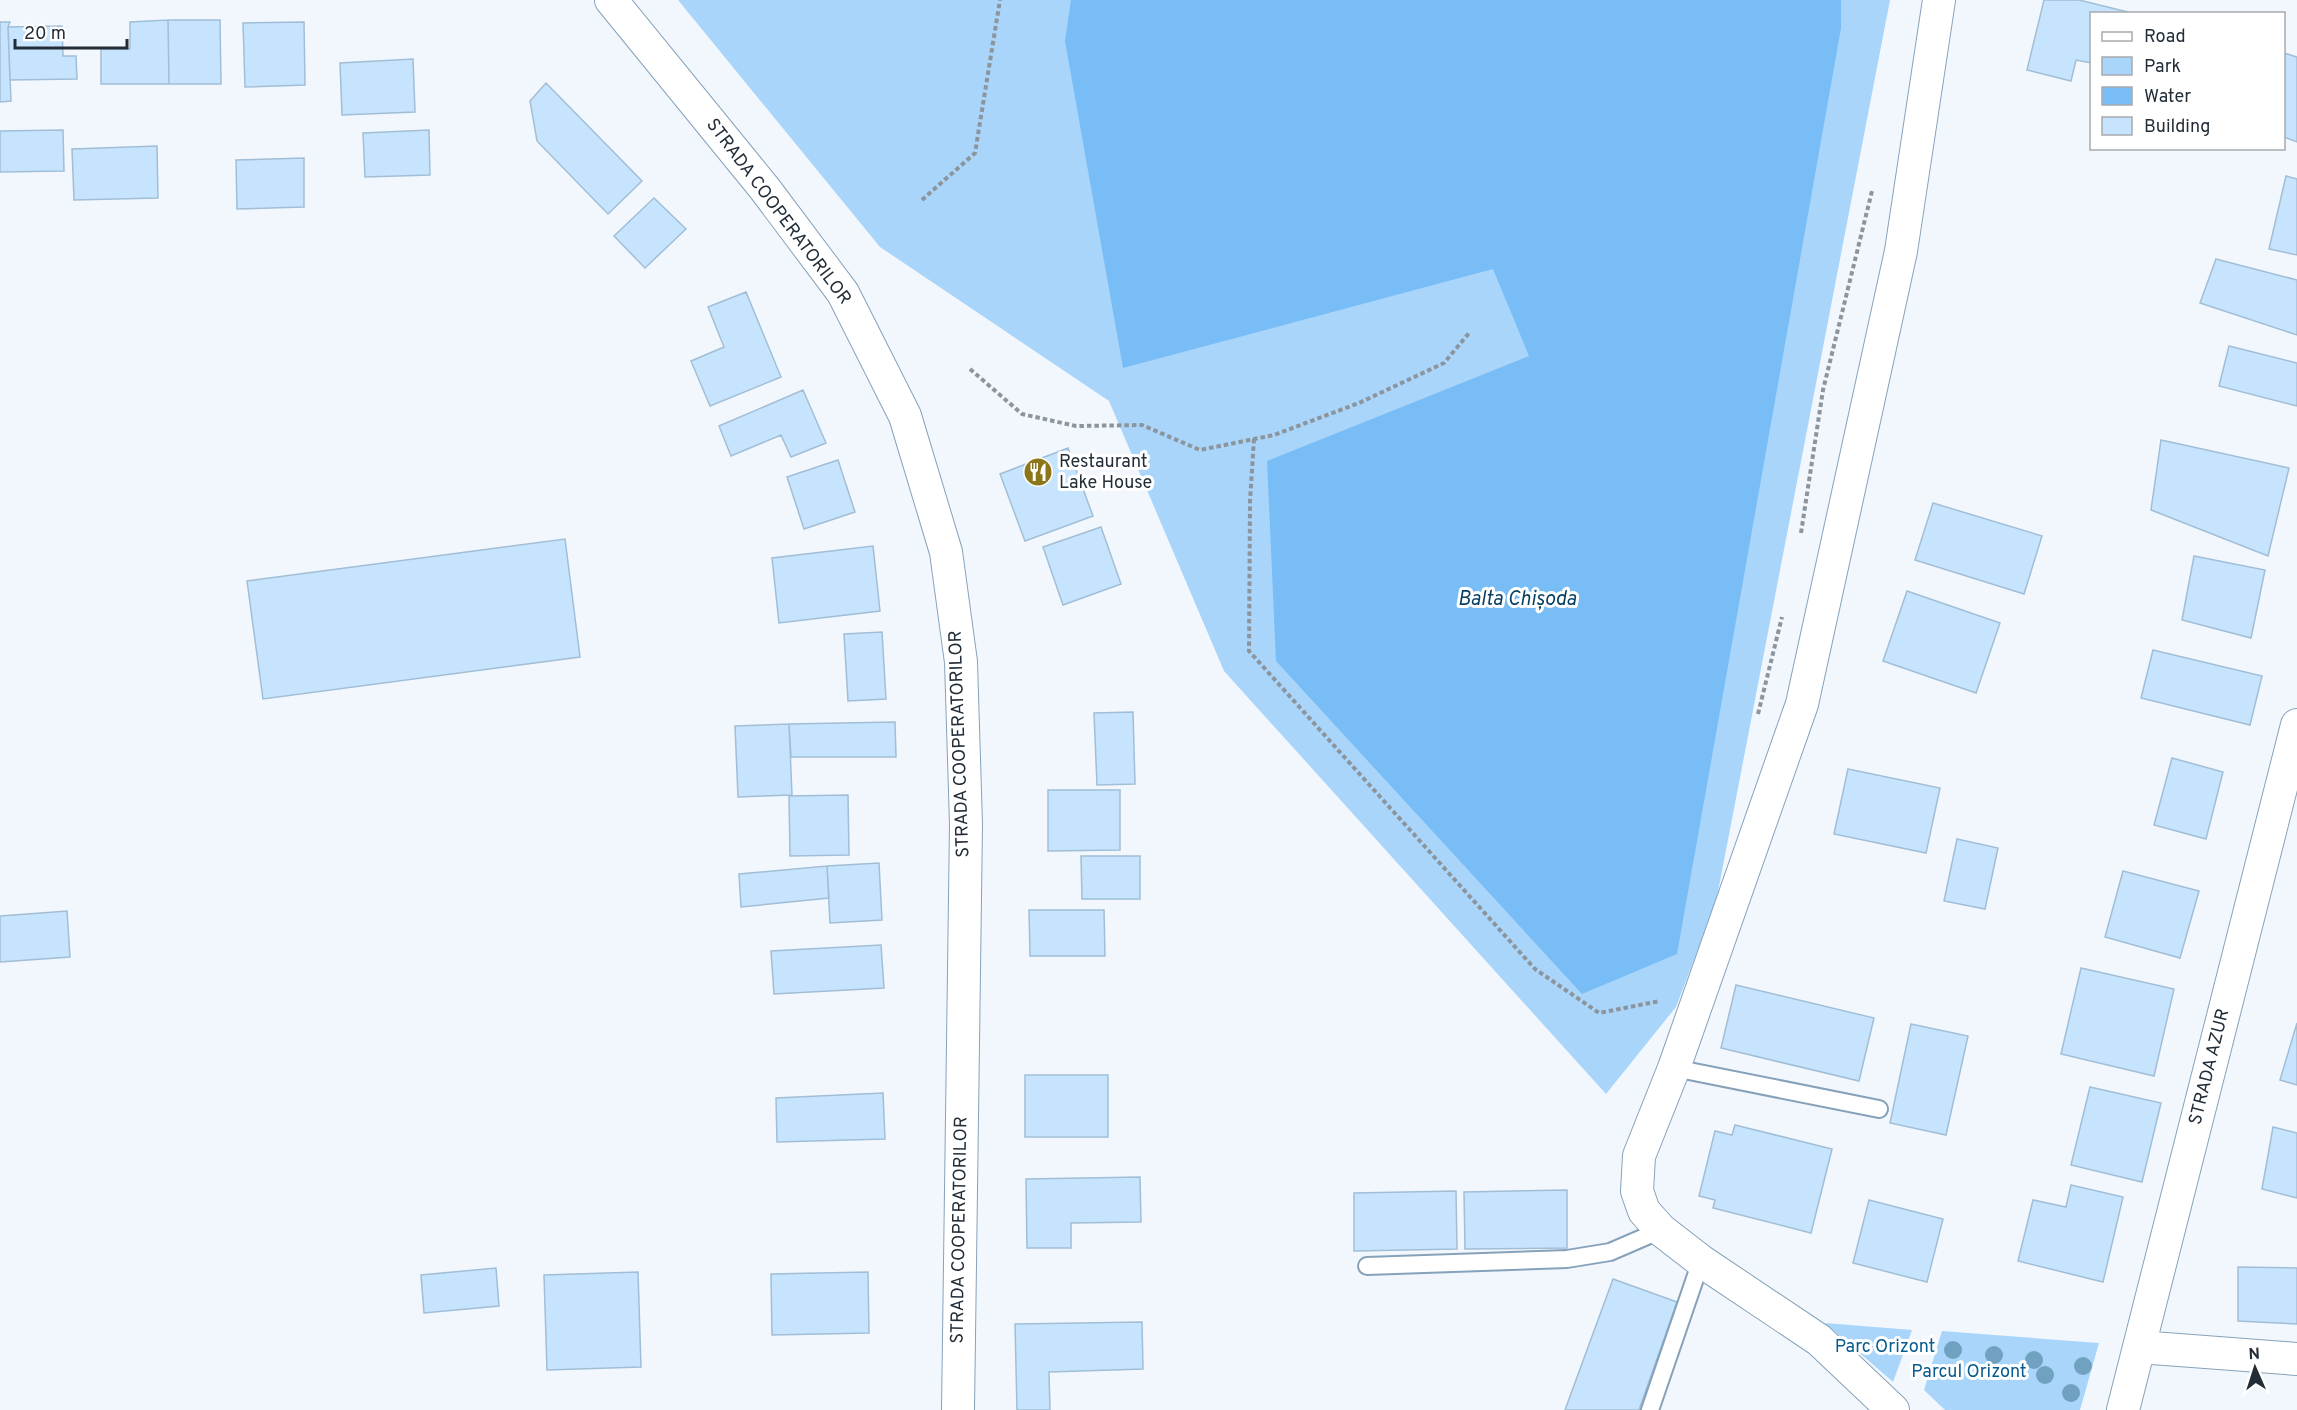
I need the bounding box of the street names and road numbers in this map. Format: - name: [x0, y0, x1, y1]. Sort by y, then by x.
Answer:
- street label: STRADA COOPERATORILOR: [700, 114, 856, 310]
- street label: STRADA COOPERATORILOR: [945, 630, 975, 858]
- street label: STRADA AZUR: [2184, 1006, 2236, 1128]
- street label: STRADA COOPERATORILOR: [947, 1116, 973, 1344]

